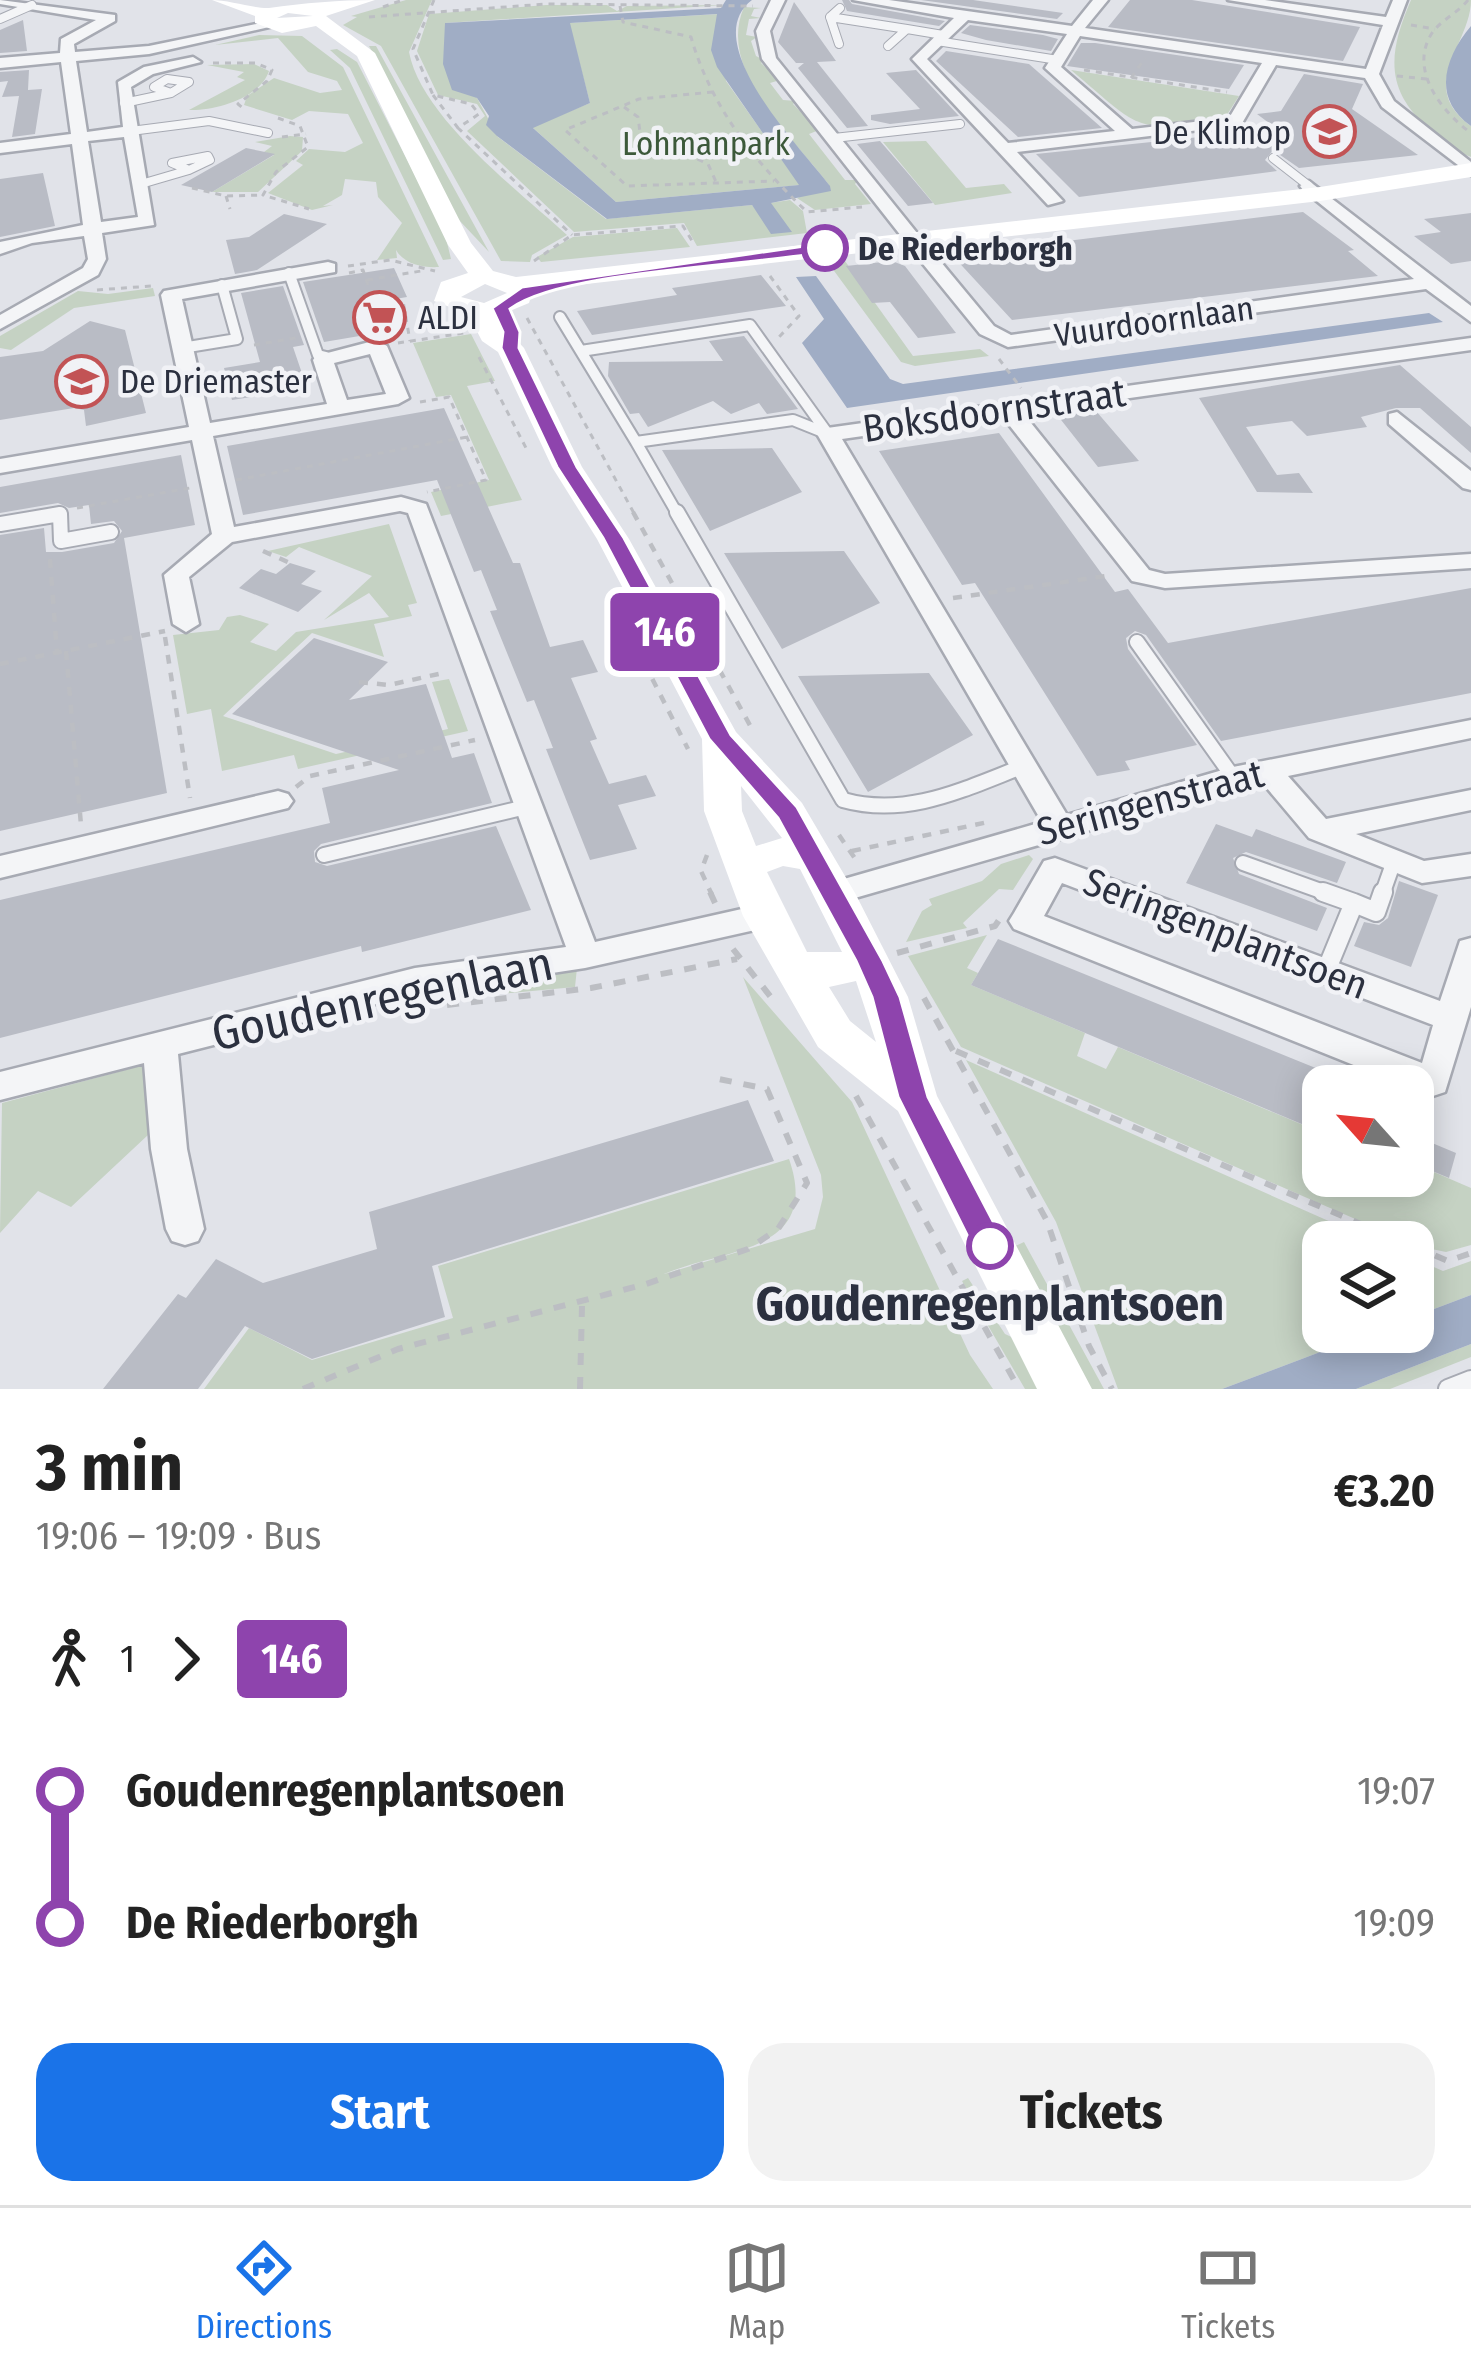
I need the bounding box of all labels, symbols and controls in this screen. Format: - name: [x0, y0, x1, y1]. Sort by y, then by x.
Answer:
- school or university icon: De Klimop: [1302, 104, 1358, 160]
- place label: De Klimop: [1153, 113, 1291, 153]
- park label: Lohmanpark: [622, 124, 791, 164]
- marker: De Riederborgh: [803, 226, 847, 270]
- place label: De Riederborgh: [858, 229, 1073, 269]
- street label: Vuurdoornlaan: [1052, 288, 1256, 356]
- supermarket icon: ALDI: [351, 289, 407, 345]
- place label: ALDI: [418, 298, 478, 338]
- school or university icon: De Driemaster: [53, 353, 109, 409]
- place label: De Driemaster: [120, 362, 313, 402]
- street label: Boksdoornstraat: [860, 370, 1129, 452]
- line badge: 146: [596, 593, 734, 671]
- text: 146: [634, 607, 696, 657]
- street label: Seringenstraat: [1032, 751, 1269, 855]
- street label: Seringenplantsoen: [1077, 859, 1374, 1009]
- street label: Goudenregenlaan: [206, 935, 558, 1063]
- north arrow: [1302, 1065, 1434, 1197]
- map controls: [1302, 1065, 1434, 1353]
- button: layers: [1302, 1221, 1434, 1353]
- marker: Goudenregenplantsoen: [968, 1224, 1012, 1268]
- place label: Goudenregenplantsoen: [756, 1275, 1224, 1333]
- text: 3 min: [36, 1428, 183, 1507]
- text: €3.20: [1334, 1464, 1435, 1518]
- text: 19:06 – 19:09 · Bus: [36, 1513, 321, 1559]
- icon: walk: [36, 1626, 102, 1692]
- icon: forward: [153, 1626, 219, 1692]
- text: 146: [261, 1634, 323, 1684]
- text: 1: [120, 1636, 135, 1682]
- text: Goudenregenplantsoen: [126, 1764, 565, 1818]
- text: 19:07: [1357, 1768, 1435, 1814]
- text: De Riederborgh: [126, 1896, 419, 1950]
- text: 19:09: [1354, 1900, 1435, 1946]
- button: Start: [36, 2043, 724, 2181]
- button: Tickets: [748, 2043, 1435, 2181]
- tab: Directions: [196, 2235, 332, 2347]
- tab: Map: [724, 2235, 790, 2347]
- tab: Tickets: [1181, 2235, 1275, 2347]

